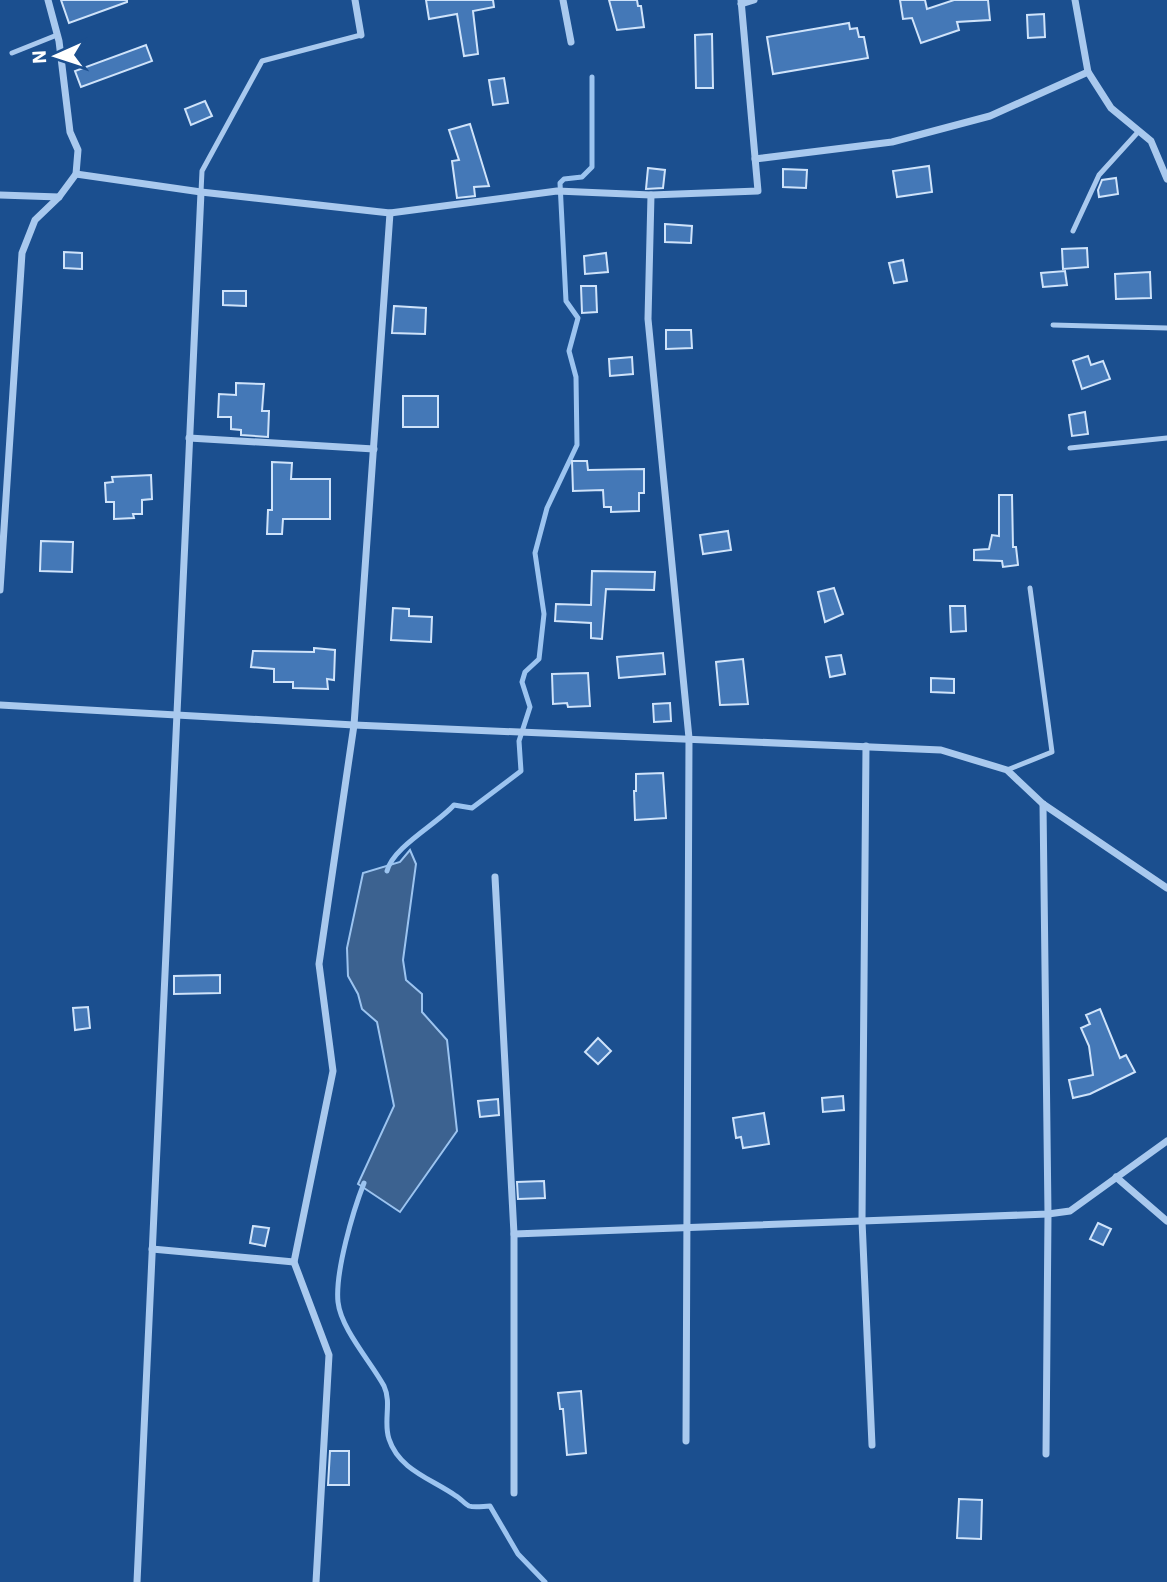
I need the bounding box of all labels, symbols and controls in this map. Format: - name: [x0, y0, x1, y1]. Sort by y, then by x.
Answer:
- north arrow: [21, 21, 91, 91]
- text: N: [27, 49, 51, 64]

